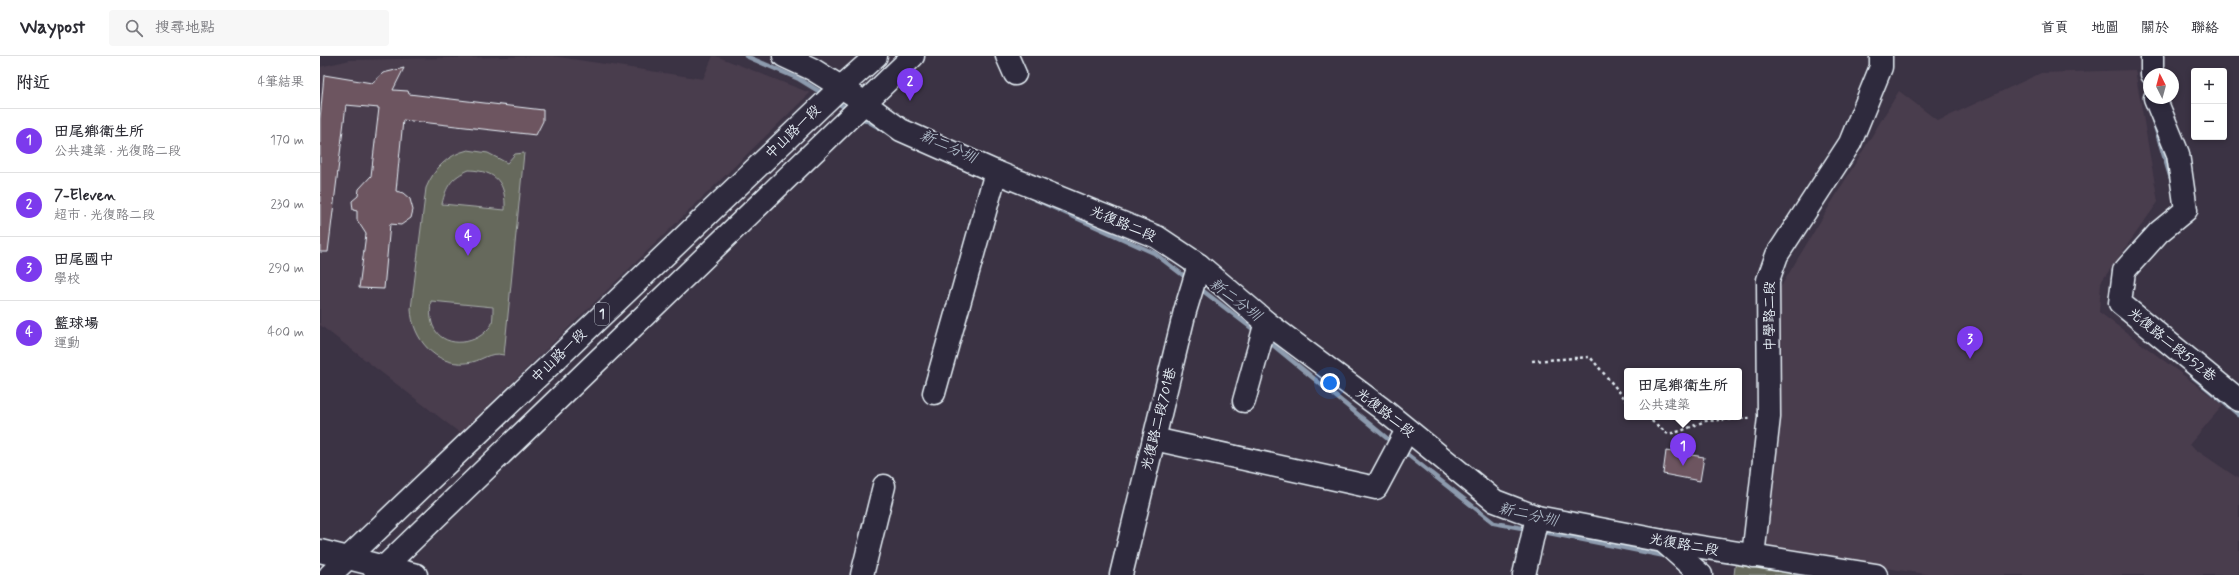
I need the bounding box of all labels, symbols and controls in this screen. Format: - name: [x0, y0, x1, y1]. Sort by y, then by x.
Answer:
- search box: [109, 10, 389, 46]
- text: Waypost: [20, 15, 85, 40]
- icon: search: [123, 17, 145, 39]
- text: 搜尋地點: [155, 18, 215, 38]
- text: 首頁: [2041, 19, 2069, 37]
- text: 地圖: [2091, 19, 2119, 37]
- text: 關於: [2141, 19, 2169, 37]
- text: 聯絡: [2191, 19, 2219, 37]
- pin: 2: [897, 68, 923, 101]
- north arrow: [2143, 68, 2179, 104]
- map controls: [2191, 68, 2227, 140]
- button: +: [2191, 68, 2227, 104]
- text: 附近: [16, 72, 50, 94]
- text: 4筆結果: [257, 74, 304, 91]
- street label: 中山路一段: [762, 101, 824, 163]
- button: −: [2191, 104, 2227, 140]
- text: 田尾鄉衛生所: [54, 122, 144, 142]
- water label: 新二分圳: [917, 126, 981, 169]
- text: 1: [26, 132, 32, 149]
- text: 170 m: [270, 132, 304, 149]
- text: 公共建築 · 光復路二段: [54, 143, 181, 160]
- text: 7-Eleven: [54, 186, 116, 206]
- text: 2: [26, 196, 32, 213]
- text: 230 m: [270, 196, 304, 213]
- street label: 光復路二段: [1087, 202, 1159, 246]
- text: 超市 · 光復路二段: [54, 207, 155, 224]
- pin: 4: [455, 223, 481, 256]
- text: 田尾國中: [54, 250, 114, 270]
- text: 3: [26, 260, 32, 277]
- text: 290 m: [268, 260, 304, 277]
- text: 學校: [54, 271, 80, 288]
- water label: 新二分圳: [1205, 274, 1267, 327]
- street label: 中學路二段: [1761, 281, 1779, 351]
- road number: 1: [595, 303, 609, 325]
- street label: 光復路二段552巷: [2124, 304, 2220, 387]
- text: 籃球場: [54, 314, 99, 334]
- text: 4: [25, 324, 33, 341]
- text: 400 m: [267, 324, 304, 341]
- street label: 中山路一段: [528, 325, 590, 387]
- pin: 3: [1957, 326, 1983, 359]
- text: 運動: [54, 335, 80, 352]
- street label: 光復路二段701巷: [1137, 364, 1181, 473]
- popup: [1624, 368, 1742, 420]
- your location: [1320, 373, 1340, 393]
- text: 田尾鄉衛生所: [1638, 376, 1728, 396]
- street label: 光復路二段: [1352, 384, 1418, 442]
- text: 公共建築: [1638, 397, 1690, 414]
- pin: 1: [1670, 433, 1696, 466]
- water label: 新二分圳: [1497, 499, 1561, 532]
- street label: 光復路二段: [1648, 530, 1720, 560]

